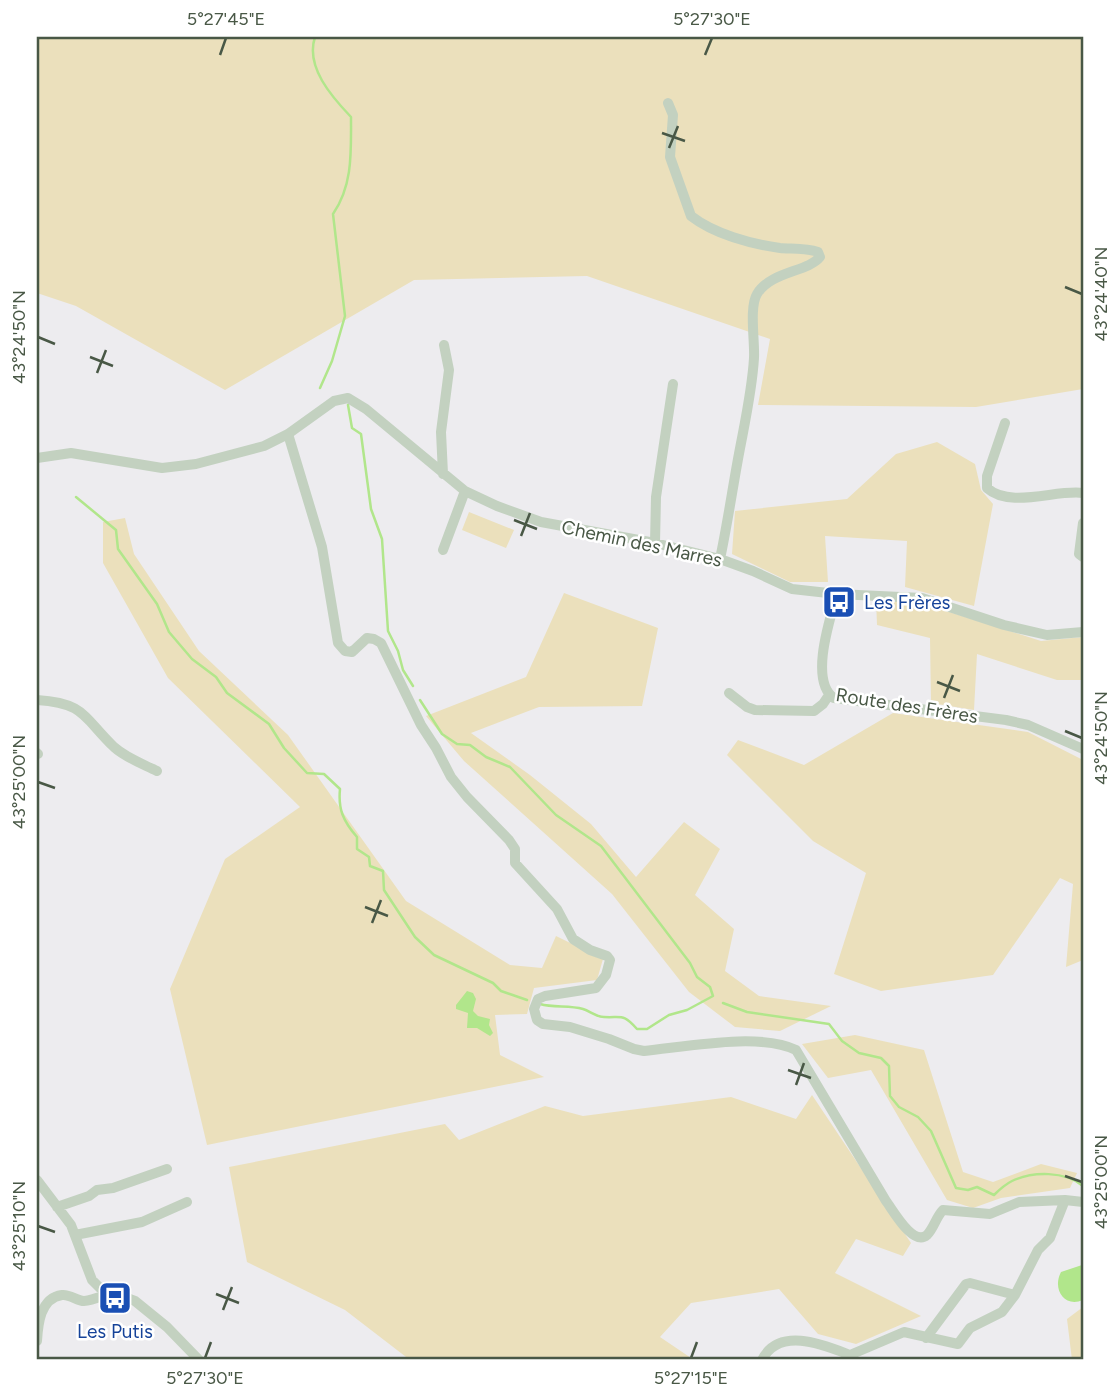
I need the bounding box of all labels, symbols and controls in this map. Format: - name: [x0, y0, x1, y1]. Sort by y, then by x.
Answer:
- text: 5°27'45"E: [187, 8, 265, 30]
- text: 5°27'30"E: [673, 8, 751, 30]
- text: 43°24'40"N: [1090, 247, 1112, 341]
- text: 43°24'50"N: [8, 290, 30, 384]
- street label: Chemin des Marres: [560, 515, 724, 572]
- bus stop icon: Les Frères: [820, 583, 858, 621]
- place label: Les Frères: [864, 591, 951, 614]
- street label: Route des Frères: [834, 683, 980, 728]
- text: 43°24'50"N: [1090, 691, 1112, 785]
- text: 43°25'00"N: [8, 735, 30, 829]
- text: 43°25'00"N: [1090, 1135, 1112, 1229]
- text: 43°25'10"N: [8, 1181, 30, 1271]
- bus stop icon: Les Putis: [96, 1279, 134, 1317]
- place label: Les Putis: [77, 1320, 153, 1343]
- text: 5°27'30"E: [166, 1367, 244, 1389]
- text: 5°27'15"E: [654, 1367, 728, 1389]

